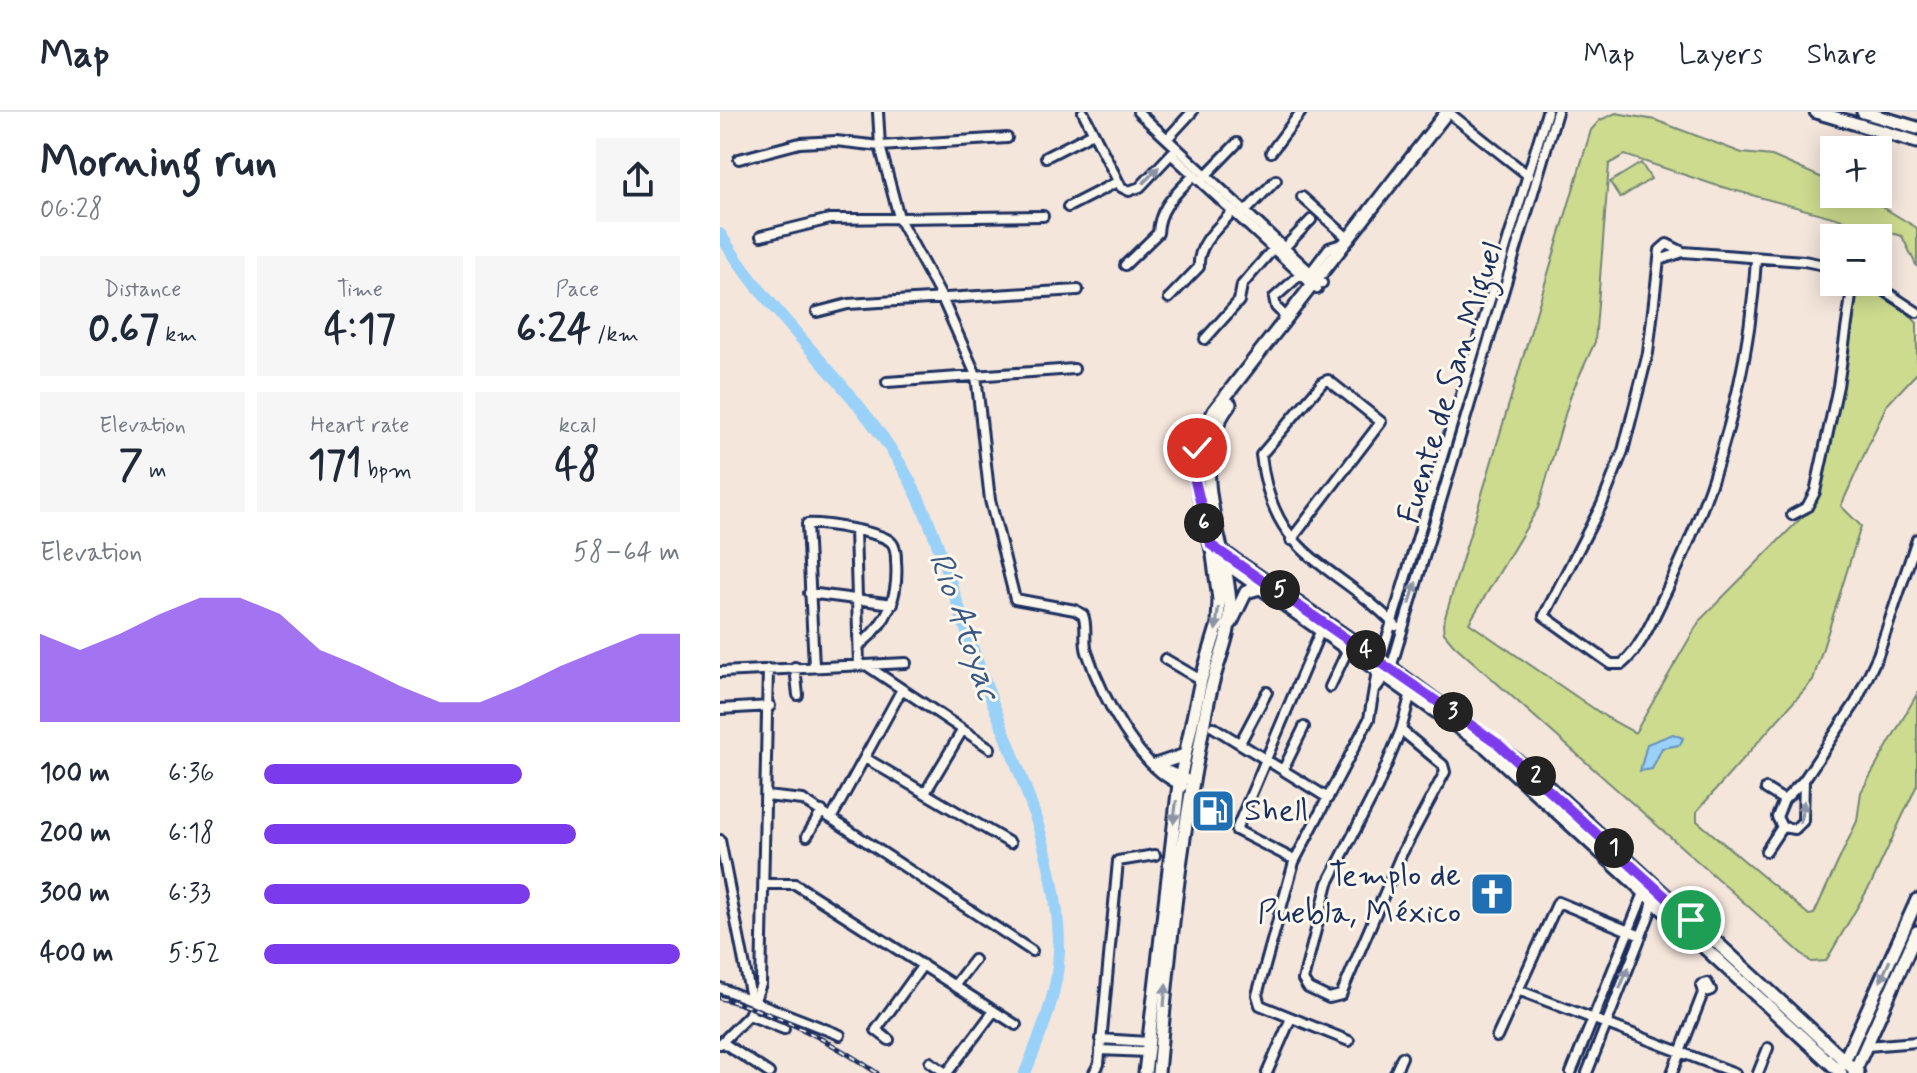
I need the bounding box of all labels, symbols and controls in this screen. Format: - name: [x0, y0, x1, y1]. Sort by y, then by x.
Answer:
- text: Map: [40, 31, 110, 80]
- text: Map: [1584, 37, 1635, 74]
- text: Layers: [1679, 37, 1763, 74]
- text: Share: [1807, 37, 1877, 74]
- text: Morning run: [40, 134, 277, 192]
- map controls: [1820, 136, 1892, 296]
- button: +: [1820, 136, 1892, 208]
- button: share: [596, 138, 680, 222]
- one-way arrow: [1141, 166, 1160, 185]
- text: 06:28: [40, 193, 103, 227]
- button: −: [1820, 224, 1892, 296]
- street label: Fuente de San Miguel: [1388, 237, 1517, 530]
- text: Distance: [104, 276, 181, 304]
- text: Time: [337, 276, 383, 304]
- text: Pace: [555, 276, 599, 304]
- text: 0.67: [88, 304, 159, 356]
- text: 4:17: [324, 304, 396, 356]
- text: 6:24: [516, 304, 591, 356]
- text: km: [159, 321, 197, 349]
- text: /km: [591, 321, 639, 349]
- text: Elevation: [99, 412, 186, 440]
- text: Heart rate: [311, 412, 409, 440]
- text: kcal: [559, 412, 596, 440]
- pin: [1163, 414, 1231, 482]
- icon: check: [1175, 426, 1219, 470]
- text: 7: [119, 440, 143, 492]
- text: 171: [308, 440, 362, 492]
- text: 48: [555, 440, 600, 492]
- text: m: [143, 457, 167, 485]
- text: bpm: [362, 457, 412, 485]
- pin: 6: [1184, 503, 1224, 543]
- text: 6: [1198, 509, 1210, 537]
- text: Elevation: [40, 536, 142, 570]
- text: 58–64 m: [573, 536, 680, 570]
- water label: Río Atoyac: [917, 546, 1012, 708]
- pin: 5: [1260, 570, 1300, 610]
- text: 5: [1273, 576, 1287, 604]
- one-way arrow: [1407, 581, 1420, 605]
- one-way arrow: [1210, 607, 1223, 632]
- pin: 4: [1346, 630, 1386, 670]
- text: 4: [1360, 636, 1372, 664]
- pin: 3: [1433, 692, 1473, 732]
- text: 3: [1448, 698, 1458, 726]
- pin: 2: [1516, 756, 1556, 796]
- text: 100 m: [40, 757, 110, 791]
- text: 6:36: [168, 757, 214, 791]
- text: 2: [1531, 762, 1541, 790]
- fuel station icon: Shell: [1189, 787, 1237, 835]
- place label: Shell: [1244, 790, 1309, 832]
- one-way arrow: [1168, 800, 1181, 825]
- one-way arrow: [1796, 800, 1809, 825]
- text: 200 m: [40, 817, 111, 851]
- text: 6:18: [168, 817, 214, 851]
- pin: 1: [1594, 828, 1634, 868]
- text: 1: [1609, 834, 1619, 862]
- place label: Templo de Puebla, México: [1257, 855, 1461, 934]
- church icon: Templo de Puebla, México: [1468, 870, 1516, 918]
- text: 300 m: [40, 877, 110, 911]
- text: 6:33: [168, 877, 211, 911]
- pin: [1657, 886, 1725, 954]
- icon: arrive: [1669, 898, 1713, 942]
- text: 400 m: [40, 937, 113, 971]
- text: 5:52: [168, 937, 220, 971]
- one-way arrow: [1878, 959, 1892, 983]
- one-way arrow: [1618, 966, 1631, 990]
- one-way arrow: [1159, 982, 1172, 1007]

